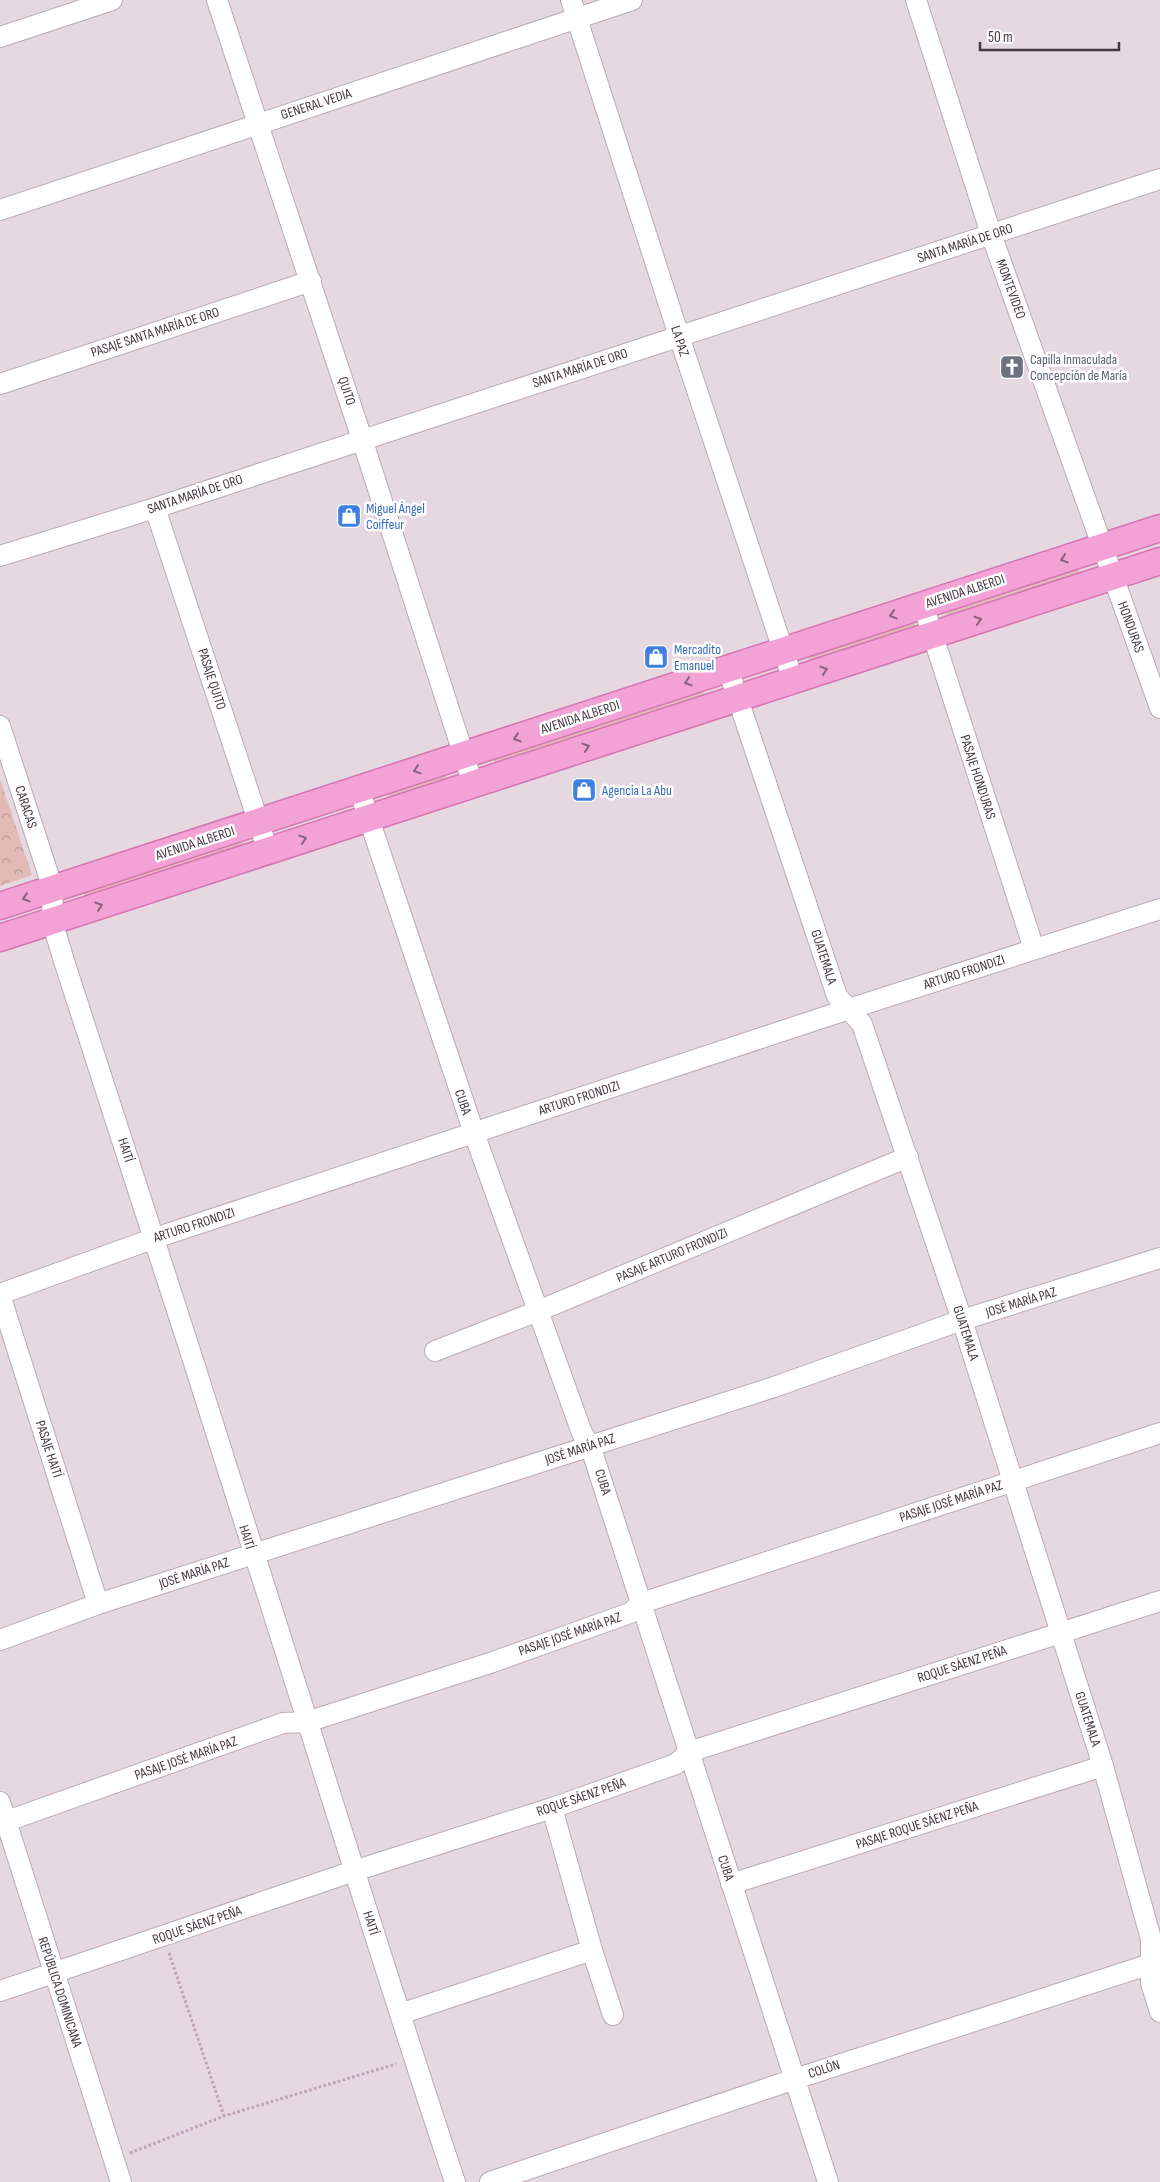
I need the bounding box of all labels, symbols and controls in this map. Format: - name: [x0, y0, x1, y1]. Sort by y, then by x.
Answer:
- scale bar: [980, 20, 1119, 52]
- text: 50 m: [988, 28, 1013, 47]
- street label: GENERAL VEDIA: [279, 84, 354, 123]
- street label: SANTA MARÍA DE ORO: [915, 220, 1015, 266]
- street label: MONTEVIDEO: [992, 257, 1030, 321]
- street label: PASAJE SANTA MARÍA DE ORO: [89, 303, 221, 361]
- street label: LA PAZ: [667, 324, 693, 359]
- street label: SANTA MARÍA DE ORO: [530, 345, 630, 391]
- place label: Capilla Inmaculada Concepción de María: [1030, 351, 1127, 384]
- church icon: Capilla Inmaculada Concepción de María: [999, 354, 1025, 380]
- street label: QUITO: [334, 375, 360, 408]
- street label: SANTA MARÍA DE ORO: [145, 471, 245, 517]
- place label: Miguel Ángel Coiffeur: [366, 500, 425, 533]
- shop icon: Miguel Ángel Coiffeur: [336, 503, 362, 529]
- one-way arrow: [1060, 553, 1068, 563]
- street label: AVENIDA ALBERDI: [922, 570, 1007, 612]
- street label: HONDURAS: [1114, 599, 1148, 655]
- one-way arrow: [889, 609, 897, 619]
- one-way arrow: [973, 615, 982, 625]
- place label: Mercadito Emanuel: [674, 641, 721, 674]
- shop icon: Mercadito Emanuel: [643, 644, 669, 670]
- street label: PASAJE QUITO: [194, 646, 230, 712]
- one-way arrow: [819, 666, 827, 676]
- one-way arrow: [685, 676, 693, 686]
- street label: AVENIDA ALBERDI: [537, 696, 622, 738]
- one-way arrow: [513, 732, 522, 742]
- street label: PASAJE HONDURAS: [956, 733, 1000, 821]
- one-way arrow: [581, 743, 589, 753]
- one-way arrow: [413, 765, 422, 775]
- shop icon: Agencia La Abu: [571, 777, 597, 803]
- place label: Agencia La Abu: [601, 782, 672, 799]
- street label: CARACAS: [11, 784, 41, 830]
- street label: AVENIDA ALBERDI: [152, 822, 237, 864]
- one-way arrow: [298, 835, 307, 845]
- one-way arrow: [23, 892, 31, 902]
- one-way arrow: [94, 901, 102, 911]
- street label: GUATEMALA: [807, 928, 841, 987]
- street label: ARTURO FRONDIZI: [920, 951, 1007, 993]
- street label: ARTURO FRONDIZI: [535, 1077, 622, 1119]
- street label: CUBA: [451, 1087, 476, 1118]
- street label: HAITÍ: [114, 1136, 138, 1164]
- street label: ARTURO FRONDIZI: [150, 1204, 237, 1246]
- street label: PASAJE ARTURO FRONDIZI: [614, 1224, 730, 1286]
- street label: JOSÉ MARÍA PAZ: [983, 1283, 1059, 1321]
- street label: GUATEMALA: [949, 1304, 983, 1363]
- street label: PASAJE HAITÍ: [32, 1418, 66, 1480]
- street label: JOSÉ MARÍA PAZ: [542, 1430, 618, 1469]
- street label: CUBA: [591, 1467, 615, 1498]
- street label: PASAJE JOSÉ MARÍA PAZ: [897, 1476, 1005, 1526]
- street label: HAITÍ: [235, 1523, 259, 1551]
- street label: JOSÉ MARÍA PAZ: [156, 1554, 232, 1593]
- street label: PASAJE JOSÉ MARÍA PAZ: [516, 1608, 624, 1660]
- street label: ROQUE SÁENZ PEÑA: [915, 1641, 1010, 1686]
- street label: GUATEMALA: [1071, 1690, 1105, 1749]
- street label: PASAJE JOSÉ MARÍA PAZ: [132, 1732, 240, 1784]
- street label: ROQUE SÁENZ PEÑA: [534, 1774, 629, 1820]
- street label: PASAJE ROQUE SÁENZ PEÑA: [854, 1797, 981, 1853]
- street label: CUBA: [714, 1853, 738, 1884]
- street label: ROQUE SÁENZ PEÑA: [150, 1902, 245, 1948]
- street label: HAITÍ: [359, 1909, 383, 1937]
- street label: REPÚBLICA DOMINICANA: [34, 1935, 86, 2050]
- street label: COLÓN: [806, 2056, 842, 2082]

